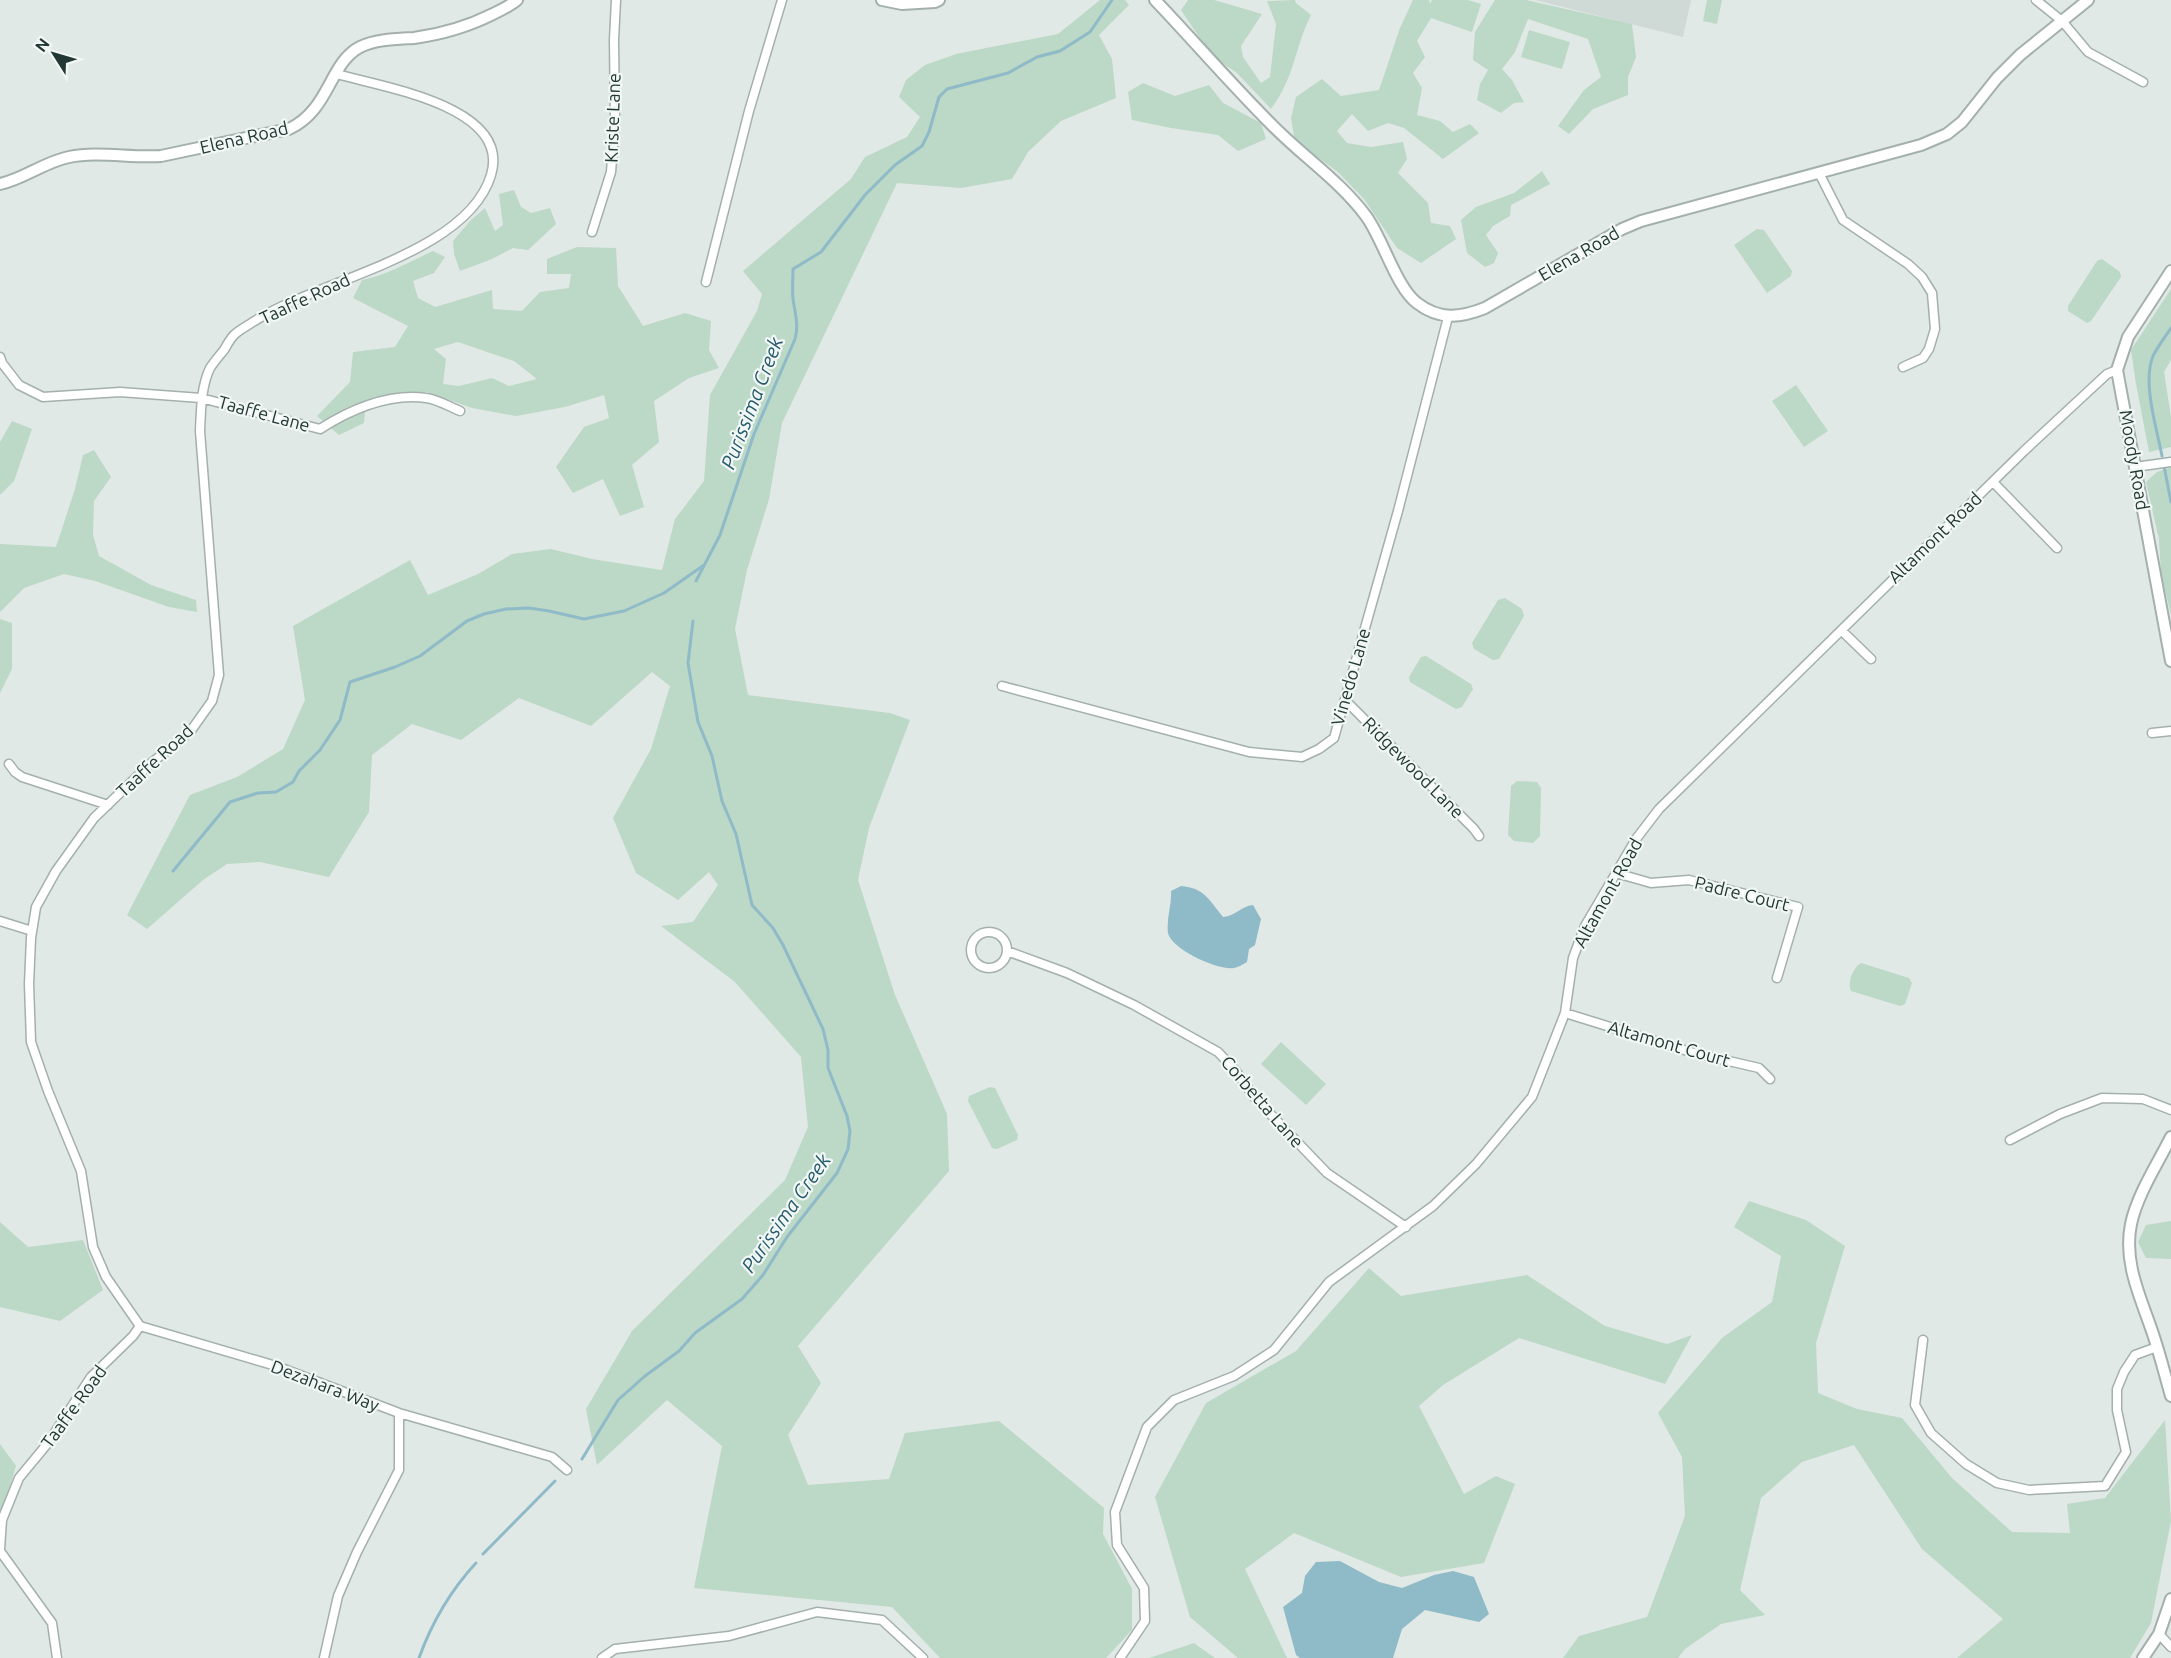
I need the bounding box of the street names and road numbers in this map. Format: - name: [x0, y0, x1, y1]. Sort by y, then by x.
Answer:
- street label: Kriste Lane: [600, 73, 624, 163]
- street label: Elena Road: [198, 117, 290, 157]
- street label: Elena Road: [1535, 222, 1622, 284]
- street label: Taaffe Road: [256, 269, 353, 328]
- street label: Taaffe Lane: [216, 391, 312, 435]
- street label: Moody Road: [2116, 408, 2154, 512]
- street label: Altamont Road: [1884, 488, 1985, 587]
- street label: Vinedo Lane: [1327, 626, 1373, 728]
- street label: Ridgewood Lane: [1359, 713, 1468, 822]
- street label: Taaffe Road: [112, 720, 197, 801]
- street label: Altamont Road: [1569, 834, 1645, 951]
- street label: Padre Court: [1693, 872, 1792, 914]
- street label: Altamont Court: [1606, 1016, 1733, 1070]
- street label: Corbetta Lane: [1217, 1051, 1308, 1151]
- street label: Dezahara Way: [269, 1355, 382, 1415]
- street label: Taaffe Road: [37, 1361, 110, 1452]

